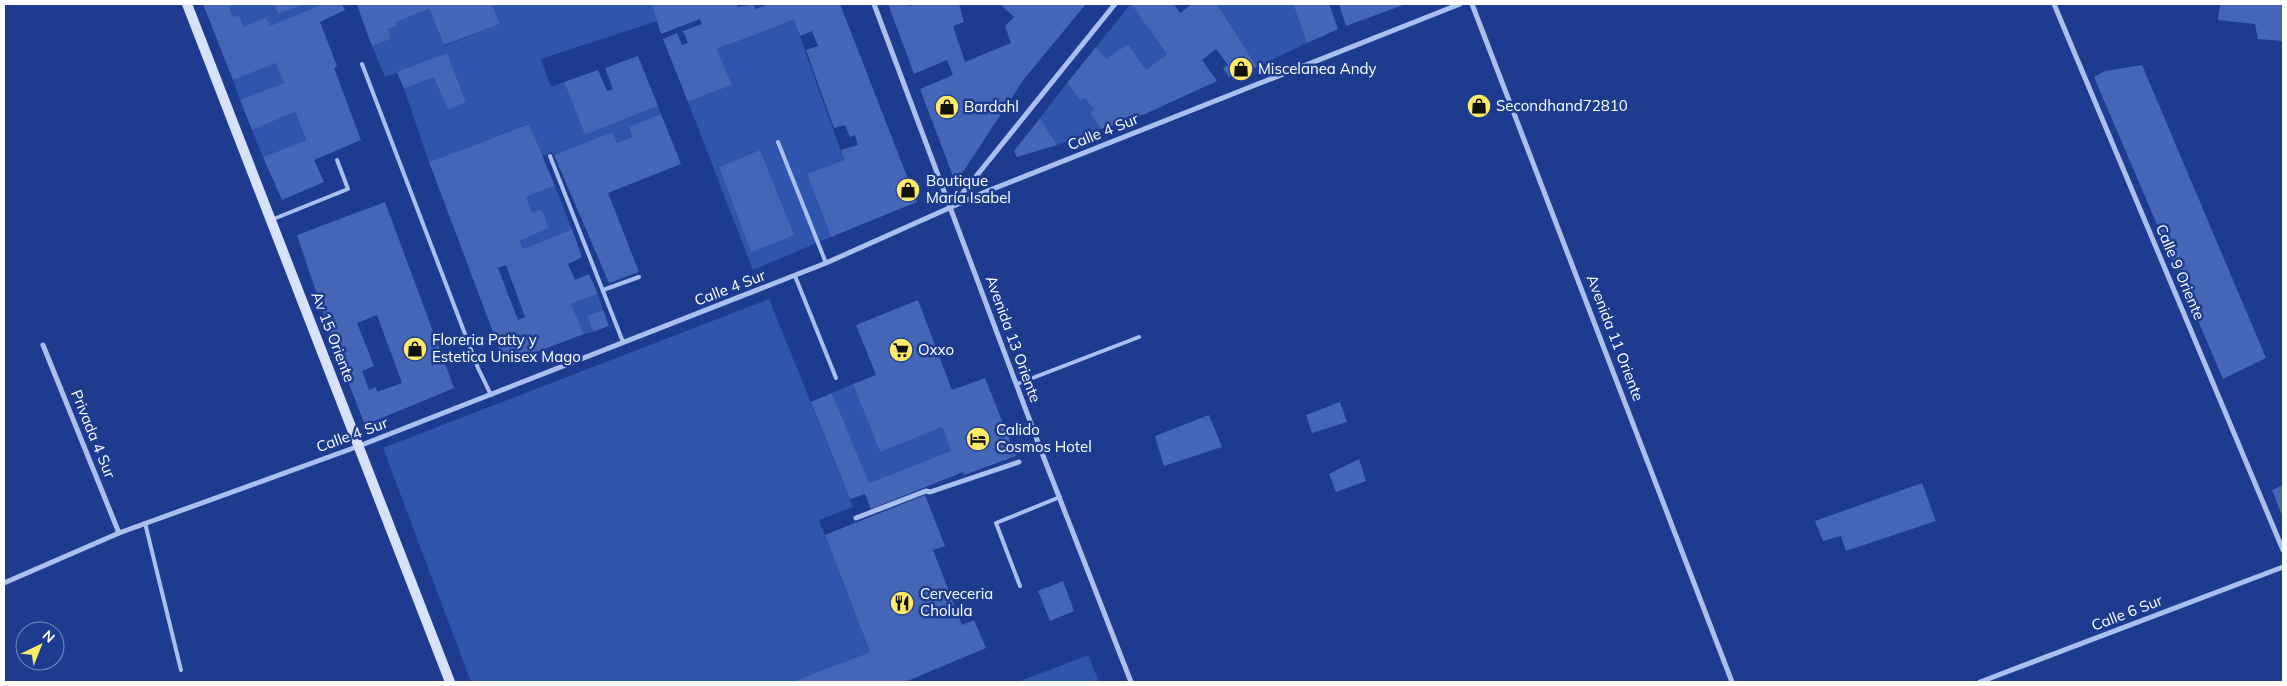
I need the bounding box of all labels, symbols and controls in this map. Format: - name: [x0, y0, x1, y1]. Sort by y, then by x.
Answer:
- shop icon: Miscelanea Andy: [1228, 56, 1254, 82]
- place label: Miscelanea Andy: [1258, 59, 1377, 78]
- shop icon: Secondhand72810: [1466, 93, 1492, 119]
- shop icon: Bardahl: [934, 94, 960, 120]
- place label: Secondhand72810: [1496, 96, 1628, 115]
- place label: Bardahl: [964, 97, 1019, 116]
- street label: Calle 4 Sur: [1065, 109, 1141, 154]
- place label: Boutique María Isabel: [926, 171, 1011, 207]
- shop icon: Boutique María Isabel: [895, 177, 921, 203]
- street label: Calle 9 Oriente: [2152, 221, 2209, 322]
- street label: Calle 4 Sur: [692, 265, 769, 310]
- street label: Avenida 11 Oriente: [1583, 272, 1648, 404]
- street label: Avenida 13 Oriente: [982, 273, 1045, 405]
- street label: Av 15 Oriente: [308, 289, 359, 385]
- place label: Floreria Patty y Estetica Unisex Mago: [432, 330, 581, 366]
- shop icon: Floreria Patty y Estetica Unisex Mago: [402, 336, 428, 362]
- supermarket icon: Oxxo: [888, 337, 914, 363]
- place label: Oxxo: [918, 340, 954, 359]
- street label: Privada 4 Sur: [67, 387, 120, 481]
- street label: Calle 4 Sur: [314, 413, 391, 456]
- place label: Calido Cosmos Hotel: [996, 420, 1092, 456]
- hotel icon: Calido Cosmos Hotel: [965, 426, 991, 452]
- place label: Cerveceria Cholula: [920, 584, 993, 620]
- restaurant icon: Cerveceria Cholula: [889, 590, 915, 616]
- street label: Calle 6 Sur: [2089, 590, 2166, 635]
- north arrow: [15, 621, 65, 671]
- text: N: [39, 626, 59, 647]

